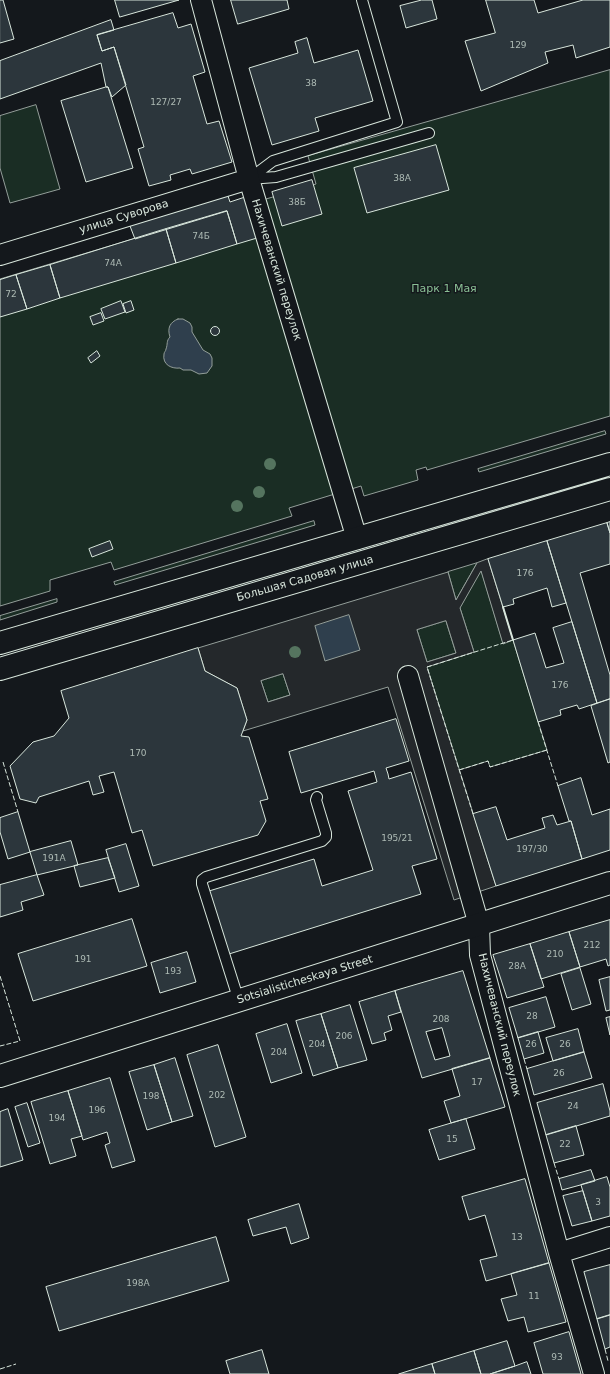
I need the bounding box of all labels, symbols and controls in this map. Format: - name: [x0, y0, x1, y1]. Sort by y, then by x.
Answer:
- house number: 129: [509, 41, 527, 51]
- house number: 38: [305, 79, 317, 89]
- house number: 127/27: [150, 98, 182, 108]
- house number: 38А: [393, 174, 411, 184]
- street label: улица Суворова: [78, 197, 170, 237]
- street label: Нахичеванский переулок: [248, 198, 304, 342]
- house number: 38Б: [288, 198, 306, 208]
- house number: 74Б: [192, 232, 210, 242]
- house number: 74А: [104, 259, 122, 269]
- park label: Парк 1 Мая: [411, 282, 477, 296]
- house number: 72: [5, 290, 17, 300]
- street label: Большая Садовая улица: [235, 553, 375, 605]
- house number: 176: [516, 569, 534, 579]
- house number: 176: [551, 681, 569, 691]
- house number: 170: [129, 749, 147, 759]
- house number: 195/21: [381, 834, 413, 844]
- house number: 197/30: [516, 845, 548, 855]
- house number: 191А: [42, 854, 66, 864]
- house number: 212: [583, 941, 601, 951]
- house number: 210: [546, 950, 564, 960]
- street label: Нахичеванский переулок: [475, 952, 523, 1098]
- street label: Sotsialisticheskaya Street: [235, 953, 375, 1007]
- house number: 191: [74, 955, 92, 965]
- house number: 28А: [508, 962, 526, 972]
- house number: 193: [164, 967, 182, 977]
- house number: 28: [526, 1012, 538, 1022]
- house number: 208: [432, 1015, 450, 1025]
- house number: 206: [335, 1032, 353, 1042]
- house number: 204: [308, 1040, 326, 1050]
- house number: 26: [525, 1040, 537, 1050]
- house number: 26: [559, 1040, 571, 1050]
- house number: 204: [270, 1048, 288, 1058]
- house number: 26: [553, 1069, 565, 1079]
- house number: 17: [471, 1078, 483, 1088]
- house number: 202: [208, 1091, 226, 1101]
- house number: 198: [142, 1092, 160, 1102]
- house number: 24: [567, 1102, 579, 1112]
- house number: 196: [88, 1106, 106, 1116]
- house number: 194: [48, 1114, 66, 1124]
- house number: 15: [446, 1135, 458, 1145]
- house number: 22: [559, 1140, 571, 1150]
- house number: 3: [595, 1198, 601, 1208]
- house number: 13: [511, 1233, 523, 1243]
- house number: 198А: [126, 1279, 150, 1289]
- house number: 11: [528, 1292, 540, 1302]
- house number: 93: [551, 1353, 563, 1363]

